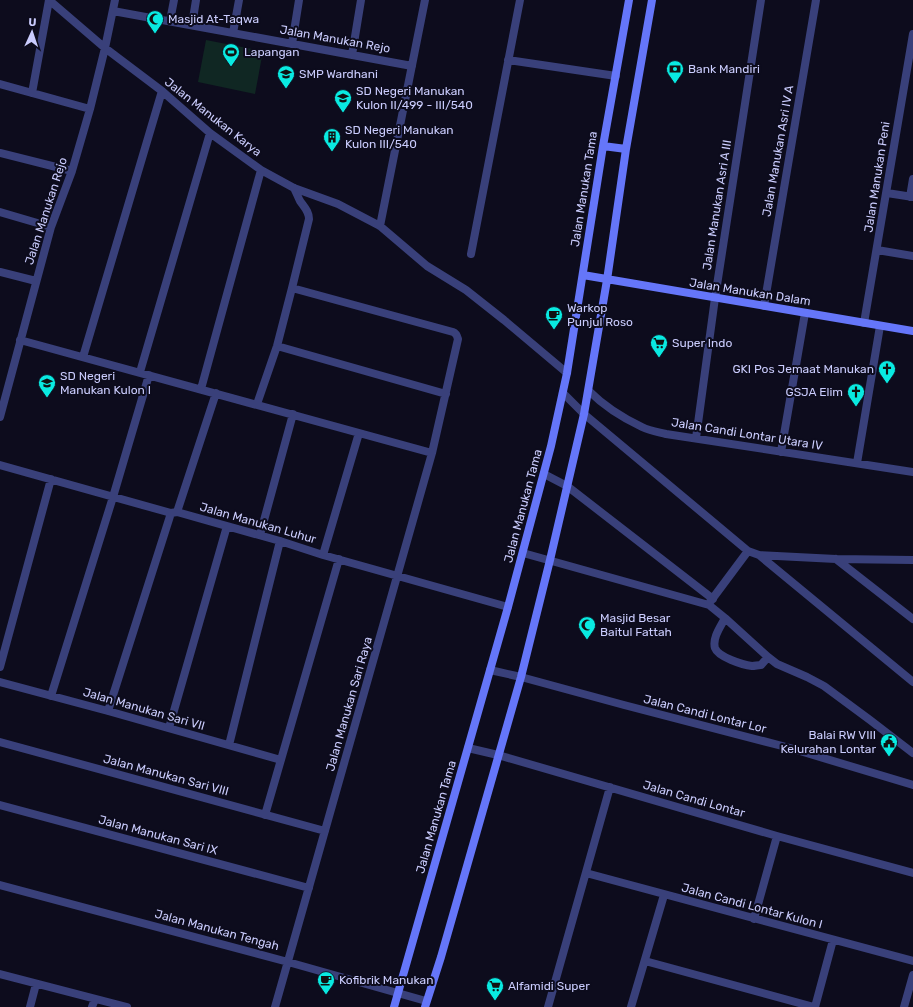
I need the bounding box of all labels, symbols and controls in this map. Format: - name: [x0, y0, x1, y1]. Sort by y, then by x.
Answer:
- mosque icon: Masjid At-Taqwa: [145, 9, 165, 34]
- north arrow: [12, 12, 52, 52]
- place label: Masjid At-Taqwa: [168, 12, 259, 26]
- text: U: [28, 16, 37, 29]
- street label: Jalan Manukan Rejo: [279, 22, 391, 56]
- sports icon: Lapangan: [221, 42, 241, 67]
- place label: Lapangan: [244, 45, 300, 59]
- bank icon: Bank Mandiri: [665, 59, 685, 84]
- place label: Bank Mandiri: [688, 62, 760, 76]
- school or university icon: SMP Wardhani: [276, 64, 296, 89]
- place label: SMP Wardhani: [299, 67, 378, 81]
- street label: Jalan Manukan Karya: [162, 75, 264, 159]
- place label: SD Negeri Manukan Kulon II/499 - III/540: [356, 84, 473, 112]
- street label: Jalan Manukan Asri IV A: [760, 84, 796, 218]
- school or university icon: SD Negeri Manukan Kulon II/499 - III/540: [333, 88, 353, 113]
- street label: Jalan Manukan Peni: [861, 120, 893, 233]
- place label: SD Negeri Manukan Kulon III/540: [345, 123, 454, 151]
- building icon: SD Negeri Manukan Kulon III/540: [322, 127, 342, 152]
- street label: Jalan Manukan Tama: [568, 130, 600, 248]
- street label: Jalan Manukan Asri A III: [700, 139, 734, 271]
- street label: Jalan Manukan Rejo: [22, 156, 70, 266]
- street label: Jalan Manukan Dalam: [688, 275, 812, 309]
- place label: Warkop Punjul Roso: [567, 301, 633, 329]
- cafe icon: Warkop Punjul Roso: [544, 305, 564, 330]
- supermarket icon: Super Indo: [649, 333, 669, 358]
- place label: Super Indo: [672, 336, 732, 350]
- church icon: GKI Pos Jemaat Manukan: [877, 359, 897, 384]
- place label: GKI Pos Jemaat Manukan: [732, 362, 874, 376]
- place label: SD Negeri Manukan Kulon I: [60, 369, 151, 397]
- school or university icon: SD Negeri Manukan Kulon I: [37, 373, 57, 398]
- church icon: GSJA Elim: [846, 382, 866, 407]
- place label: GSJA Elim: [785, 385, 843, 399]
- street label: Jalan Candi Lontar Utara IV: [670, 415, 824, 453]
- street label: Jalan Manukan Tama: [501, 448, 545, 564]
- street label: Jalan Manukan Luhur: [198, 500, 318, 546]
- place label: Masjid Besar Baitul Fattah: [600, 611, 672, 639]
- mosque icon: Masjid Besar Baitul Fattah: [577, 615, 597, 640]
- street label: Jalan Manukan Sari Raya: [323, 635, 375, 773]
- street label: Jalan Manukan Sari VII: [81, 685, 207, 733]
- street label: Jalan Candi Lontar Lor: [642, 692, 768, 736]
- place label: Balai RW VIII Kelurahan Lontar: [780, 728, 876, 756]
- public building icon: Balai RW VIII Kelurahan Lontar: [879, 732, 899, 757]
- street label: Jalan Manukan Sari VIII: [102, 752, 230, 798]
- street label: Jalan Manukan Tama: [413, 759, 459, 875]
- street label: Jalan Candi Lontar: [641, 778, 747, 820]
- street label: Jalan Manukan Sari IX: [97, 812, 220, 858]
- street label: Jalan Candi Lontar Kulon I: [680, 880, 824, 932]
- street label: Jalan Manukan Tengah: [153, 907, 281, 953]
- cafe icon: Kofibrik Manukan: [316, 970, 336, 995]
- place label: Kofibrik Manukan: [339, 973, 434, 987]
- supermarket icon: Alfamidi Super: [485, 976, 505, 1001]
- place label: Alfamidi Super: [508, 979, 590, 993]

